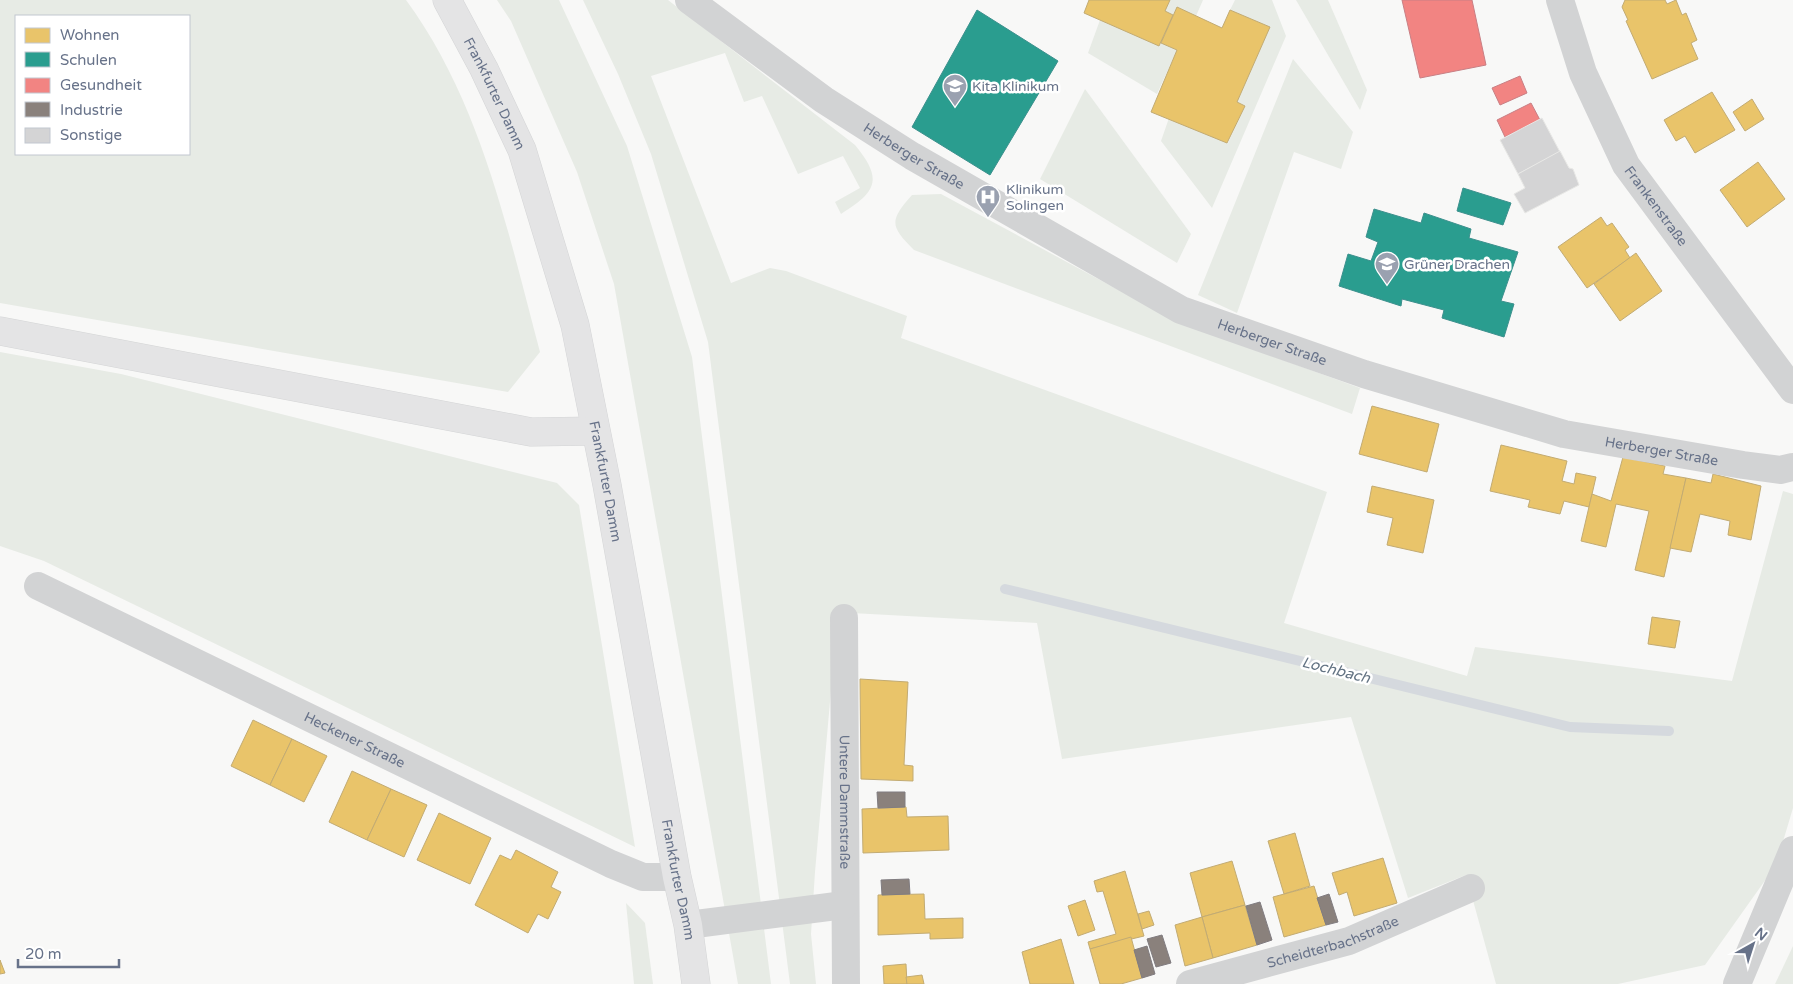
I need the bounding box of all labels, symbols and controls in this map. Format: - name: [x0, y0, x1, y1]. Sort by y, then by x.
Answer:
- legend: [15, 15, 190, 155]
- text: Wohnen: [60, 26, 120, 44]
- street label: Frankfurter Damm: [460, 34, 529, 152]
- text: Schulen: [60, 51, 117, 69]
- school or university icon: Kita Klinikum: [942, 73, 968, 107]
- text: Gesundheit: [60, 76, 142, 94]
- place label: Kita Klinikum: [972, 78, 1059, 95]
- text: Industrie: [60, 101, 123, 119]
- street label: Herberger Straße: [860, 119, 968, 193]
- text: Sonstige: [60, 126, 122, 144]
- street label: Frankenstraße: [1621, 162, 1692, 249]
- place label: Klinikum Solingen: [1006, 181, 1064, 214]
- hospital icon: Klinikum Solingen: [975, 184, 1001, 218]
- school or university icon: Grüner Drachen: [1374, 251, 1400, 285]
- place label: Grüner Drachen: [1404, 256, 1510, 273]
- street label: Herberger Straße: [1215, 315, 1329, 369]
- street label: Frankfurter Damm: [586, 419, 626, 543]
- street label: Herberger Straße: [1604, 433, 1720, 469]
- water label: Lochbach: [1300, 653, 1373, 687]
- street label: Heckener Straße: [301, 708, 408, 771]
- street label: Untere Dammstraße: [836, 735, 854, 869]
- street label: Frankfurter Damm: [658, 818, 698, 941]
- street label: Scheidterbachstraße: [1265, 912, 1401, 971]
- north arrow: [1728, 919, 1778, 969]
- text: N: [1751, 924, 1771, 944]
- scale bar: [18, 936, 119, 968]
- text: 20 m: [25, 945, 62, 963]

